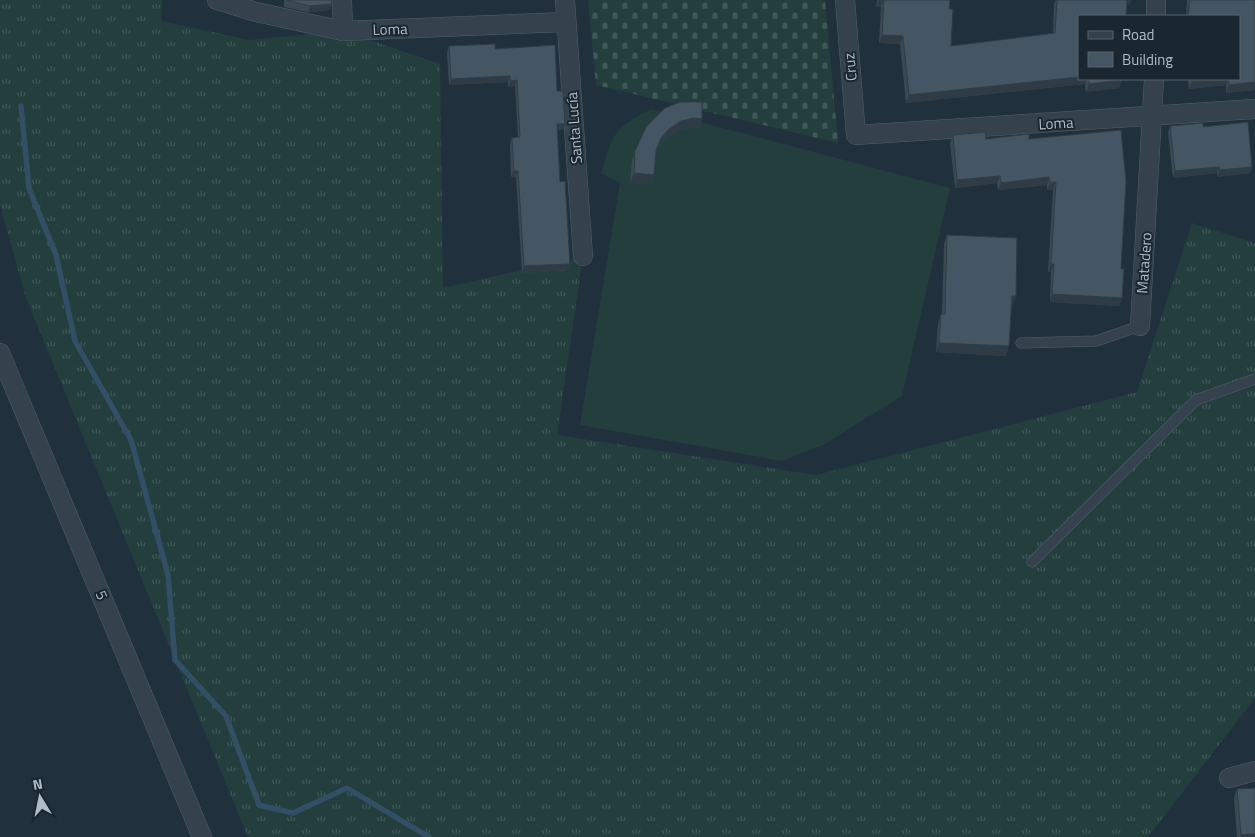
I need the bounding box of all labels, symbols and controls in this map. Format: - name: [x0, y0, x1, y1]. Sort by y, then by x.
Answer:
- legend: [1078, 15, 1240, 80]
- street label: Loma: [372, 17, 408, 41]
- text: Road: [1122, 23, 1154, 46]
- text: Building: [1122, 48, 1173, 71]
- street label: Cruz: [837, 52, 863, 82]
- street label: Santa Lucía: [560, 91, 588, 165]
- street label: Loma: [1038, 111, 1075, 135]
- street label: Matadero: [1130, 232, 1158, 294]
- street label: 5: [90, 587, 114, 603]
- north arrow: [15, 772, 65, 822]
- text: N: [31, 773, 44, 795]

